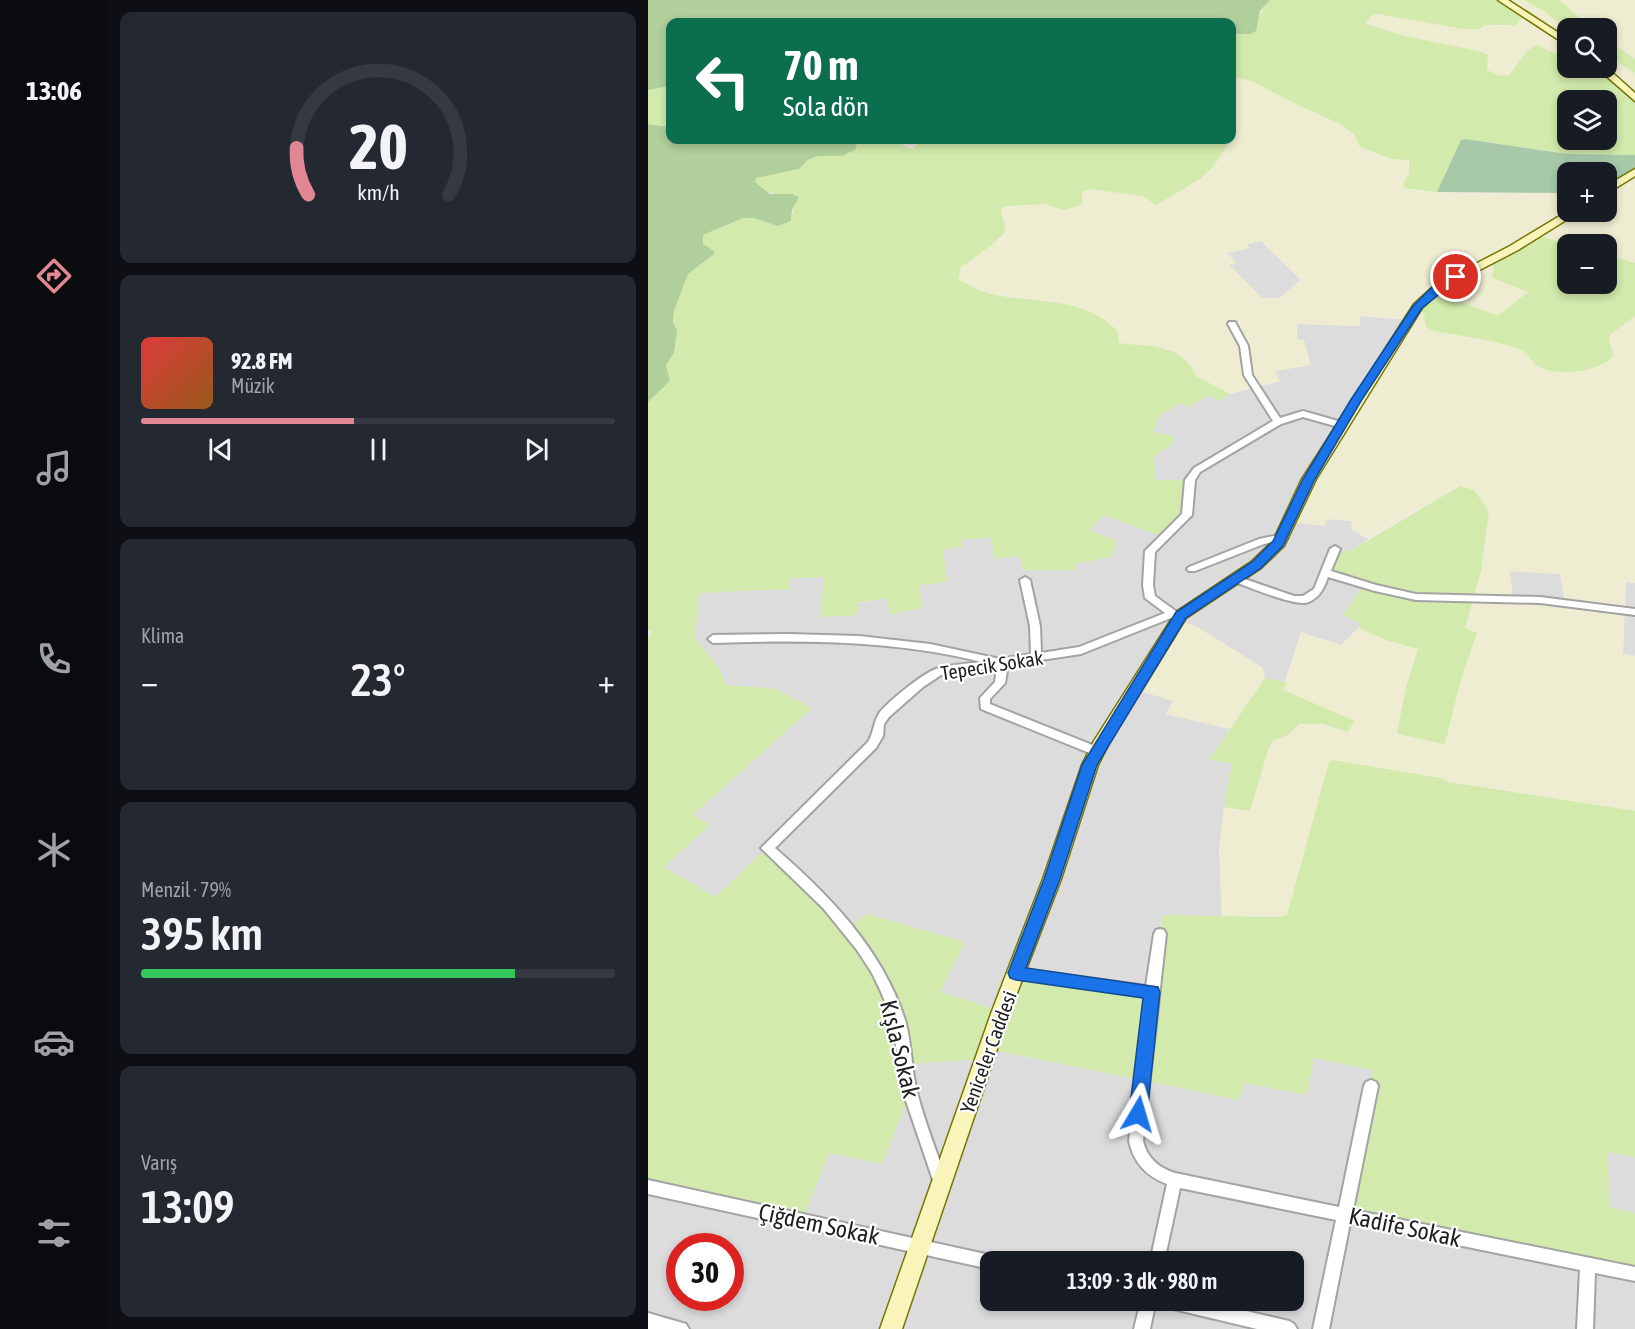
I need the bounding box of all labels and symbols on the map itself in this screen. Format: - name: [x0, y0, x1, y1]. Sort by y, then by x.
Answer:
- pin: [1430, 251, 1481, 302]
- street label: Tepecik Sokak: [939, 646, 1045, 684]
- street label: Yeniceler Caddesi: [955, 988, 1021, 1116]
- street label: Kışla Sokak: [875, 997, 925, 1101]
- position arrow: [1106, 1082, 1170, 1146]
- street label: Çiğdem Sokak: [756, 1198, 882, 1250]
- street label: Kadife Sokak: [1347, 1202, 1464, 1252]
- speed limit sign: 30: [666, 1233, 744, 1311]

